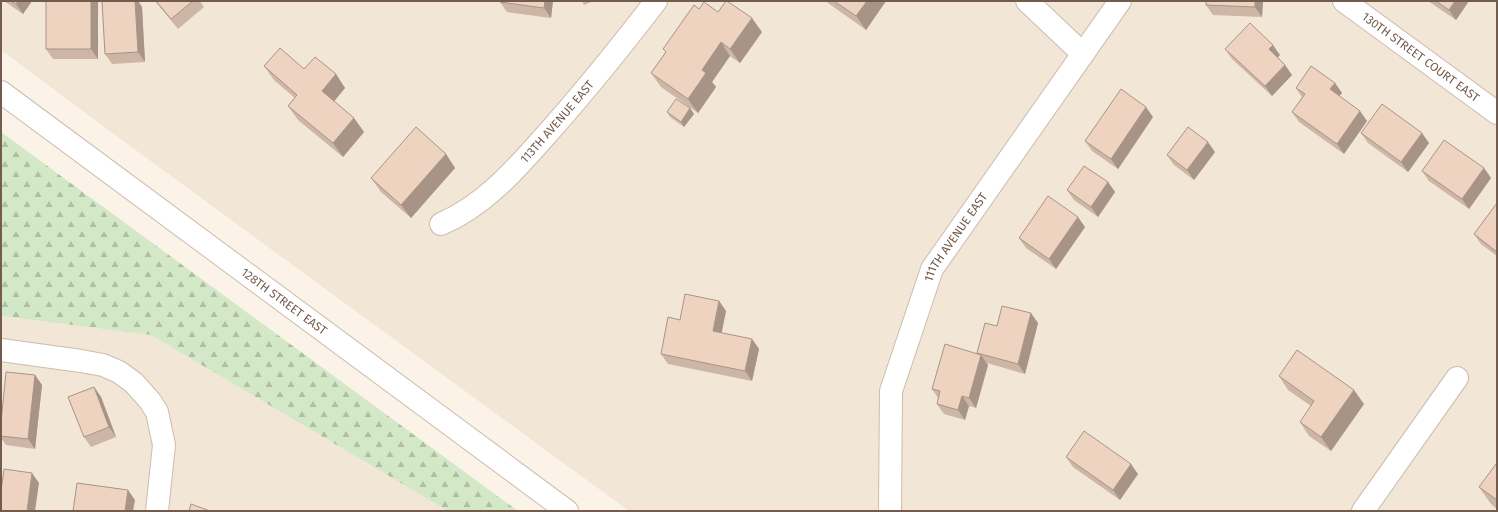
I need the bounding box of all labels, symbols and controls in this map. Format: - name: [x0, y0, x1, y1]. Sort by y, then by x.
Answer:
- street label: 130TH STREET COURT EAST: [1359, 9, 1483, 105]
- street label: 113TH AVENUE EAST: [517, 77, 597, 166]
- street label: 111TH AVENUE EAST: [921, 190, 991, 283]
- street label: 128TH STREET EAST: [238, 265, 330, 338]

